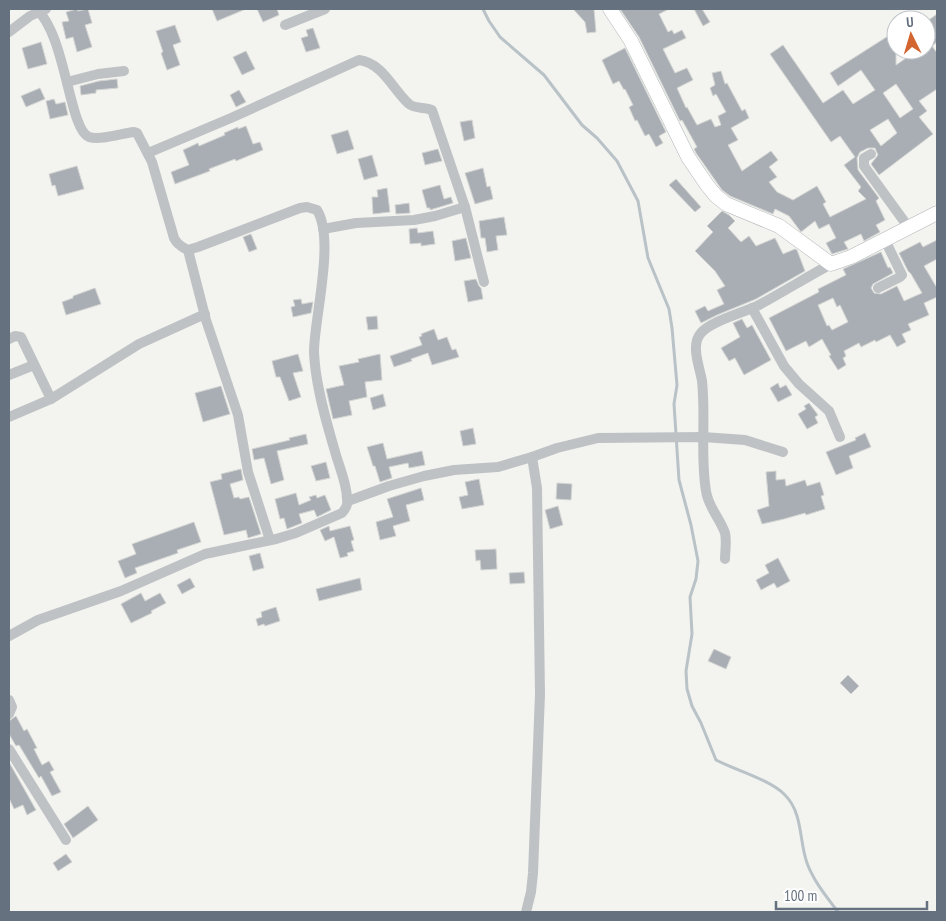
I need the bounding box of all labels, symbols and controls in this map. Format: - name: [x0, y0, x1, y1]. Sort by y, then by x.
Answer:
- north arrow: [886, 10, 936, 60]
- text: U: [905, 13, 914, 31]
- scale bar: [776, 878, 927, 910]
- text: 100 m: [784, 886, 817, 905]

